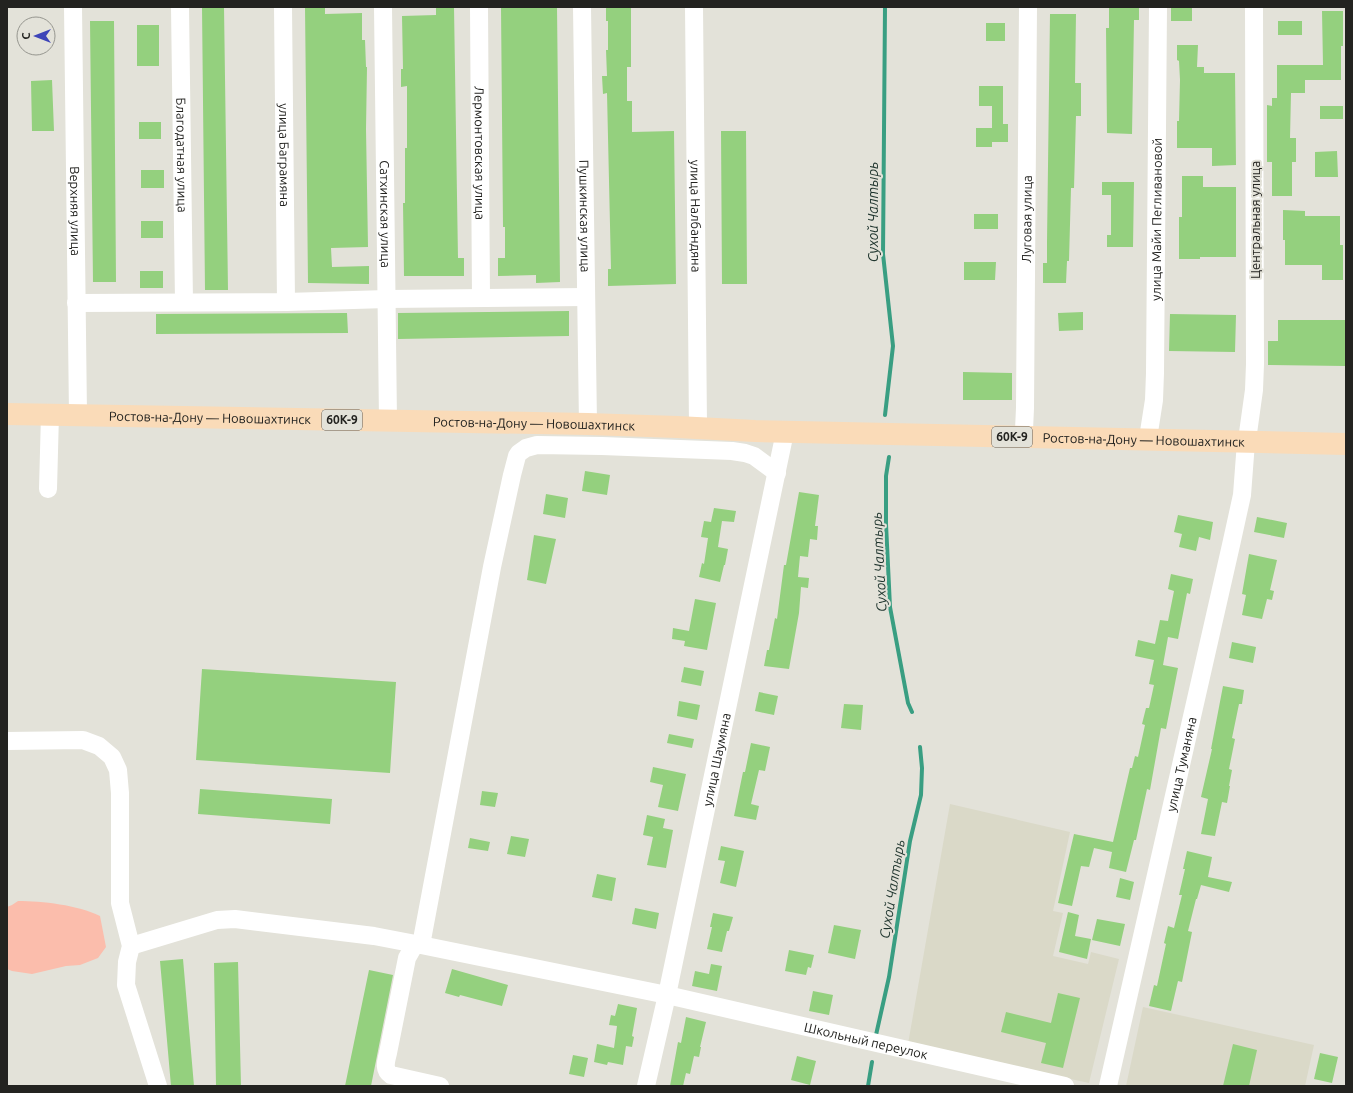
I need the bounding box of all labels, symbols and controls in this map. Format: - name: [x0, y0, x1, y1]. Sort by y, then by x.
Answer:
- north arrow: [16, 16, 56, 56]
- text: С: [20, 32, 32, 40]
- street label: Лермонтовская улица: [473, 86, 487, 220]
- street label: Благодатная улица: [174, 97, 190, 213]
- street label: улица Баграмяна: [277, 103, 292, 207]
- street label: улица Майи Пегливановой: [1149, 138, 1164, 301]
- street label: Пушкинская улица: [577, 159, 593, 272]
- street label: Сатхинская улица: [378, 160, 393, 268]
- street label: улица Налбандяна: [688, 160, 704, 272]
- street label: Центральная улица: [1248, 161, 1262, 279]
- water label: Сухой Чалтырь: [865, 162, 881, 262]
- street label: Верхняя улица: [68, 166, 83, 256]
- street label: Луговая улица: [1019, 175, 1034, 263]
- street label: Ростов-на-Дону — Новошахтинск: [109, 409, 312, 426]
- road number: 60К-9: [322, 410, 362, 430]
- street label: Ростов-на-Дону — Новошахтинск: [433, 414, 636, 433]
- road number: 60К-9: [992, 427, 1032, 447]
- street label: Ростов-на-Дону — Новошахтинск: [1042, 430, 1245, 449]
- water label: Сухой Чалтырь: [868, 511, 890, 613]
- street label: улица Шаумяна: [700, 712, 733, 807]
- street label: улица Туманяна: [1164, 715, 1199, 813]
- water label: Сухой Чалтырь: [876, 838, 908, 940]
- street label: Школьный переулок: [803, 1020, 930, 1061]

